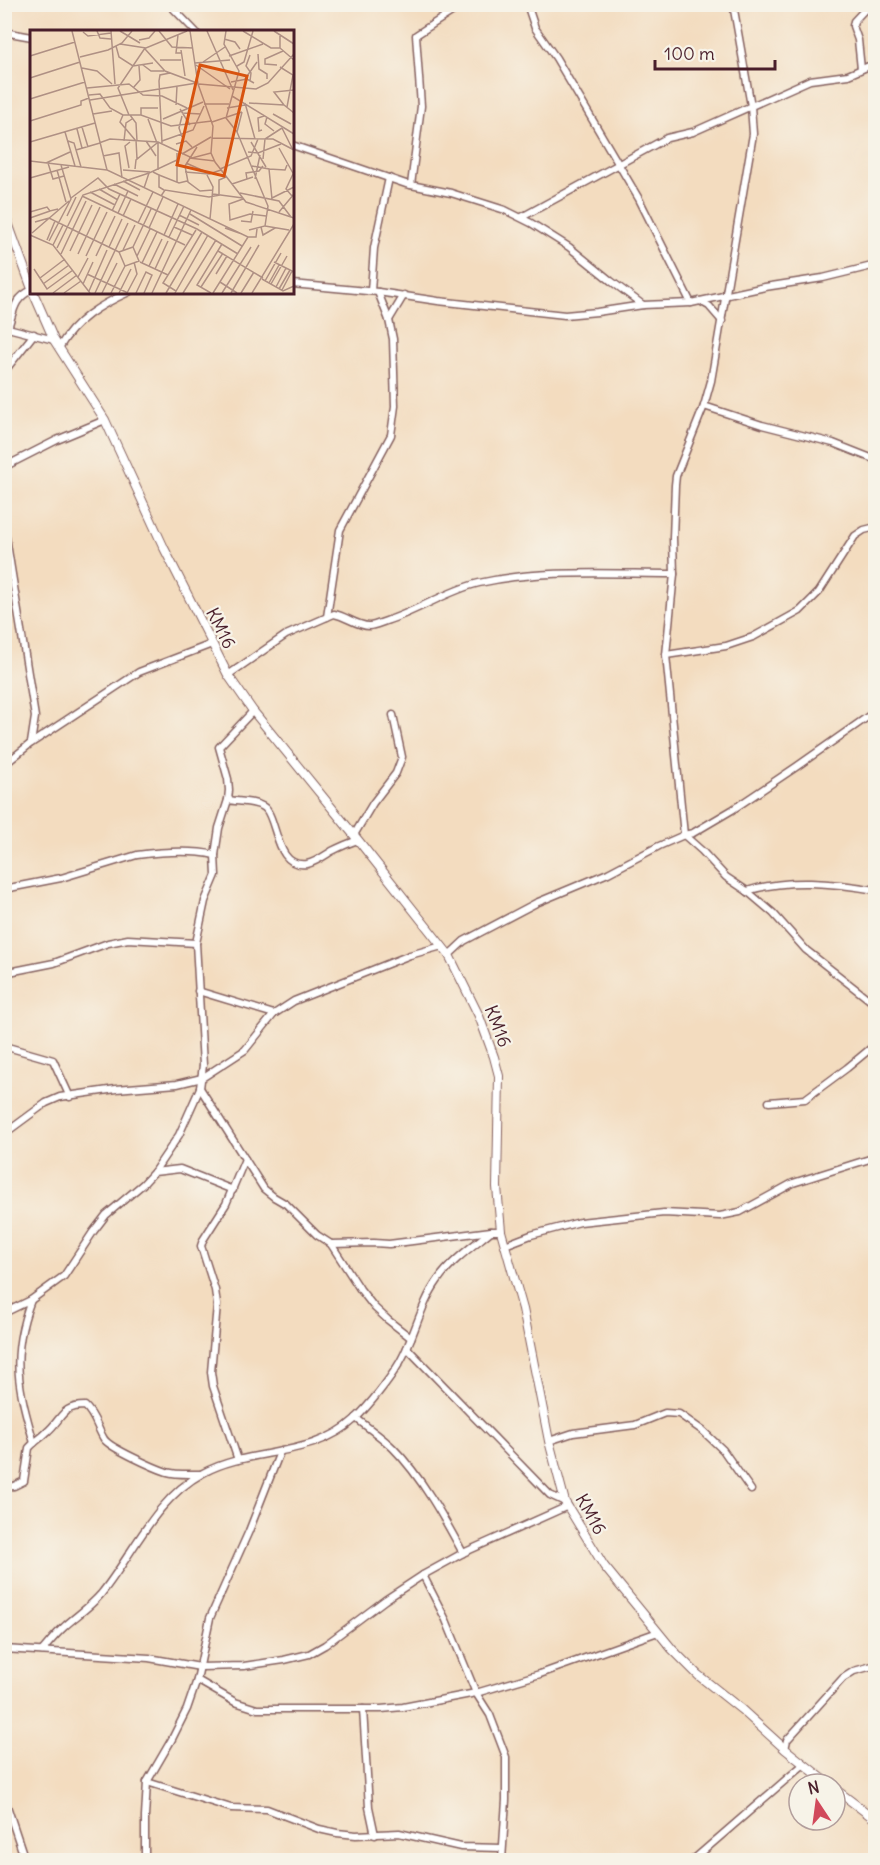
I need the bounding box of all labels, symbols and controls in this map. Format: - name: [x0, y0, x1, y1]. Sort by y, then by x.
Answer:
- inset map: [30, 30, 294, 294]
- scale bar: [655, 33, 775, 71]
- text: 100 m: [664, 42, 715, 65]
- street label: KM16: [201, 603, 241, 653]
- street label: KM16: [480, 1002, 516, 1050]
- street label: KM16: [570, 1489, 612, 1539]
- north arrow: [787, 1772, 847, 1832]
- text: N: [806, 1776, 821, 1798]

